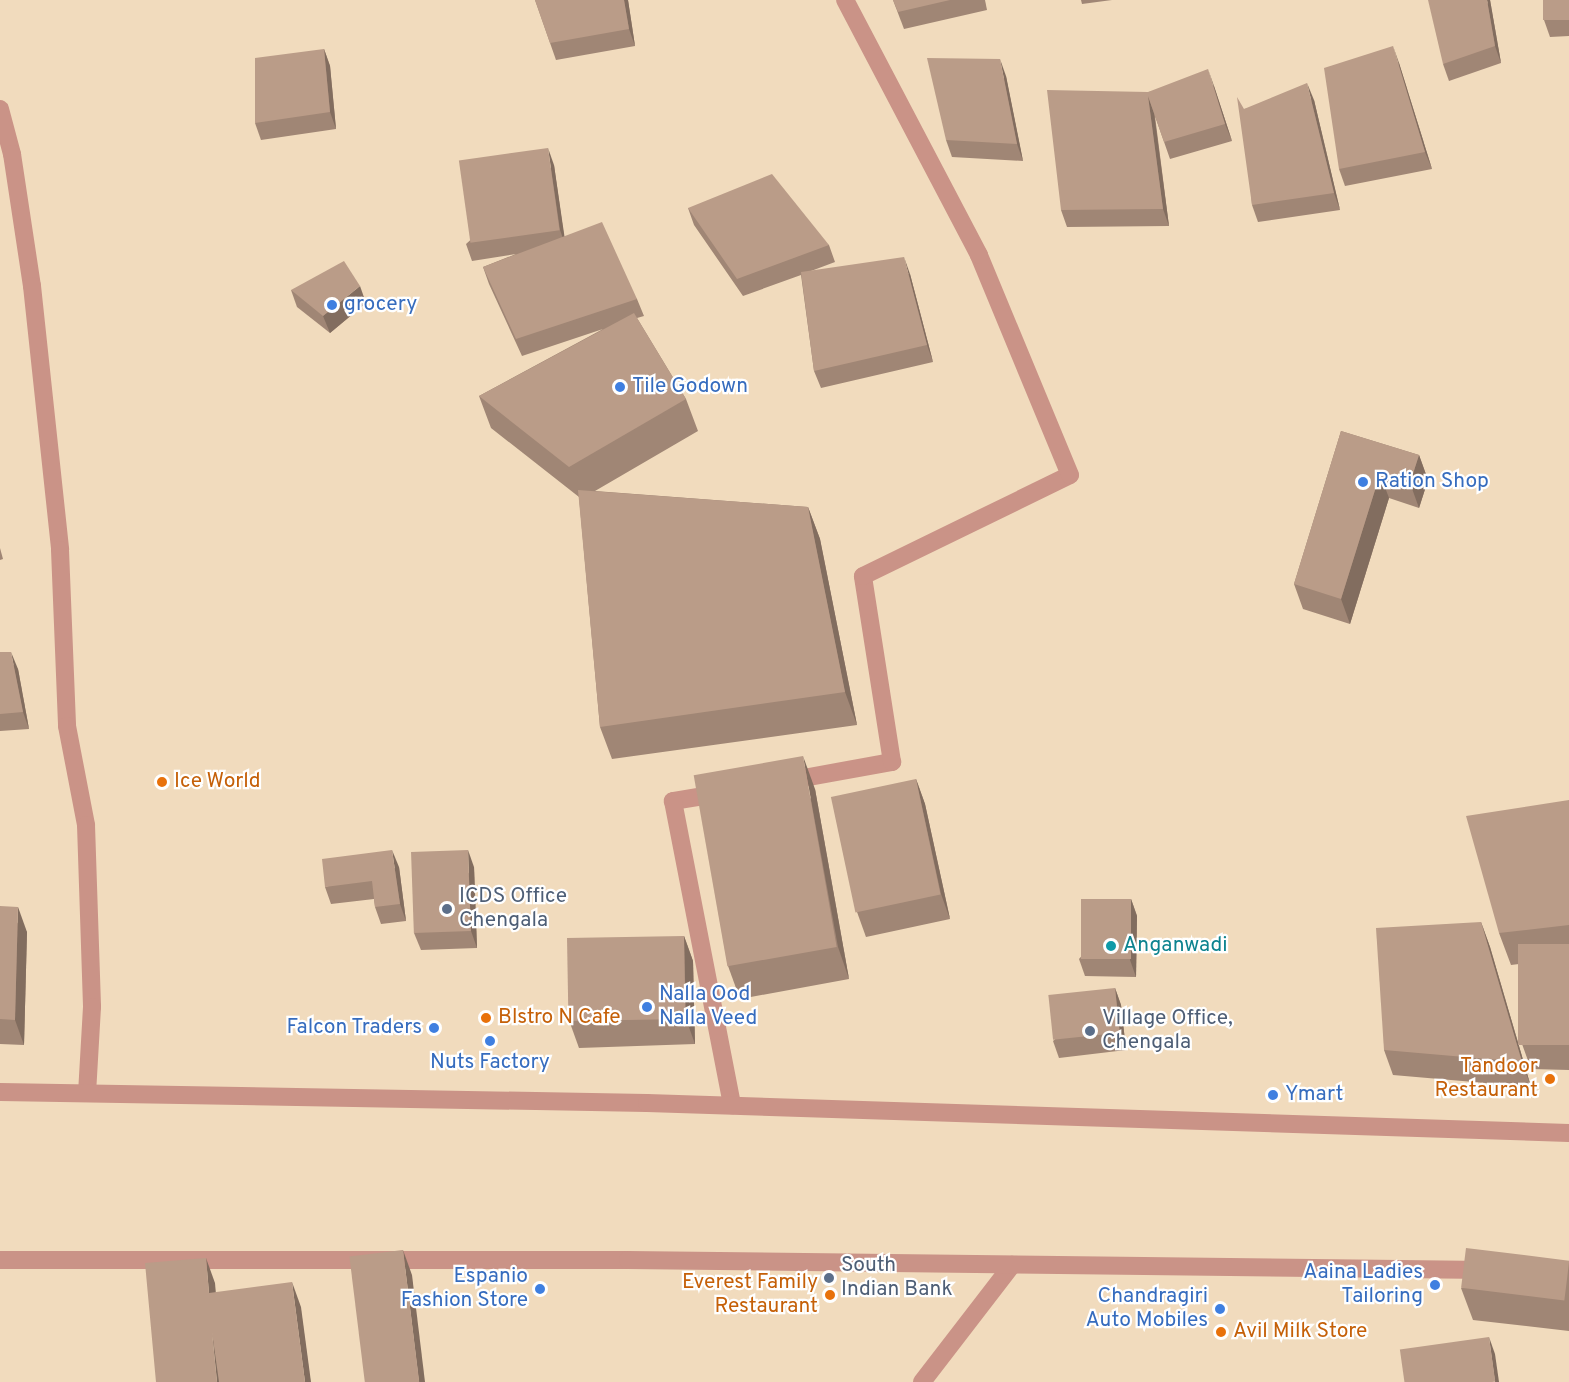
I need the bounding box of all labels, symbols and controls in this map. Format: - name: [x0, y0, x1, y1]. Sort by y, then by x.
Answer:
- place label: grocery: [344, 292, 417, 318]
- marker: grocery: [325, 298, 339, 312]
- place label: Tile Godown: [632, 374, 748, 400]
- marker: Tile Godown: [613, 380, 627, 394]
- place label: Ration Shop: [1375, 469, 1489, 495]
- marker: Ration Shop: [1356, 475, 1370, 489]
- place label: Ice World: [174, 769, 261, 795]
- marker: Ice World: [155, 775, 169, 789]
- place label: ICDS Office Chengala: [459, 884, 567, 934]
- marker: ICDS Office Chengala: [440, 902, 454, 916]
- place label: Anganwadi: [1123, 933, 1228, 959]
- marker: Anganwadi: [1104, 939, 1118, 953]
- place label: Nalla Ood Nalla Veed: [659, 982, 758, 1032]
- marker: Nalla Ood Nalla Veed: [640, 1000, 654, 1014]
- place label: BIstro N Cafe: [498, 1005, 620, 1031]
- place label: Village Office, Chengala: [1102, 1006, 1233, 1056]
- marker: BIstro N Cafe: [479, 1011, 493, 1025]
- place label: Falcon Traders: [286, 1015, 422, 1041]
- marker: Falcon Traders: [427, 1021, 441, 1035]
- marker: Village Office, Chengala: [1083, 1024, 1097, 1038]
- marker: Nuts Factory: [483, 1034, 497, 1048]
- place label: Nuts Factory: [430, 1050, 550, 1076]
- place label: Tandoor Restaurant: [1435, 1054, 1538, 1104]
- marker: Tandoor Restaurant: [1543, 1072, 1557, 1086]
- place label: Ymart: [1285, 1082, 1343, 1108]
- marker: Ymart: [1266, 1088, 1280, 1102]
- place label: South Indian Bank: [841, 1253, 953, 1303]
- place label: Aaina Ladies Tailoring: [1303, 1260, 1423, 1310]
- place label: Espanio Fashion Store: [401, 1264, 528, 1314]
- place label: Everest Family Restaurant: [682, 1270, 818, 1320]
- marker: South Indian Bank: [822, 1271, 836, 1285]
- marker: Aaina Ladies Tailoring: [1428, 1278, 1442, 1292]
- marker: Espanio Fashion Store: [533, 1282, 547, 1296]
- place label: Chandragiri Auto Mobiles: [1085, 1284, 1208, 1334]
- marker: Everest Family Restaurant: [823, 1288, 837, 1302]
- marker: Chandragiri Auto Mobiles: [1213, 1302, 1227, 1316]
- place label: Avil Milk Store: [1233, 1319, 1367, 1345]
- marker: Avil Milk Store: [1214, 1325, 1228, 1339]

